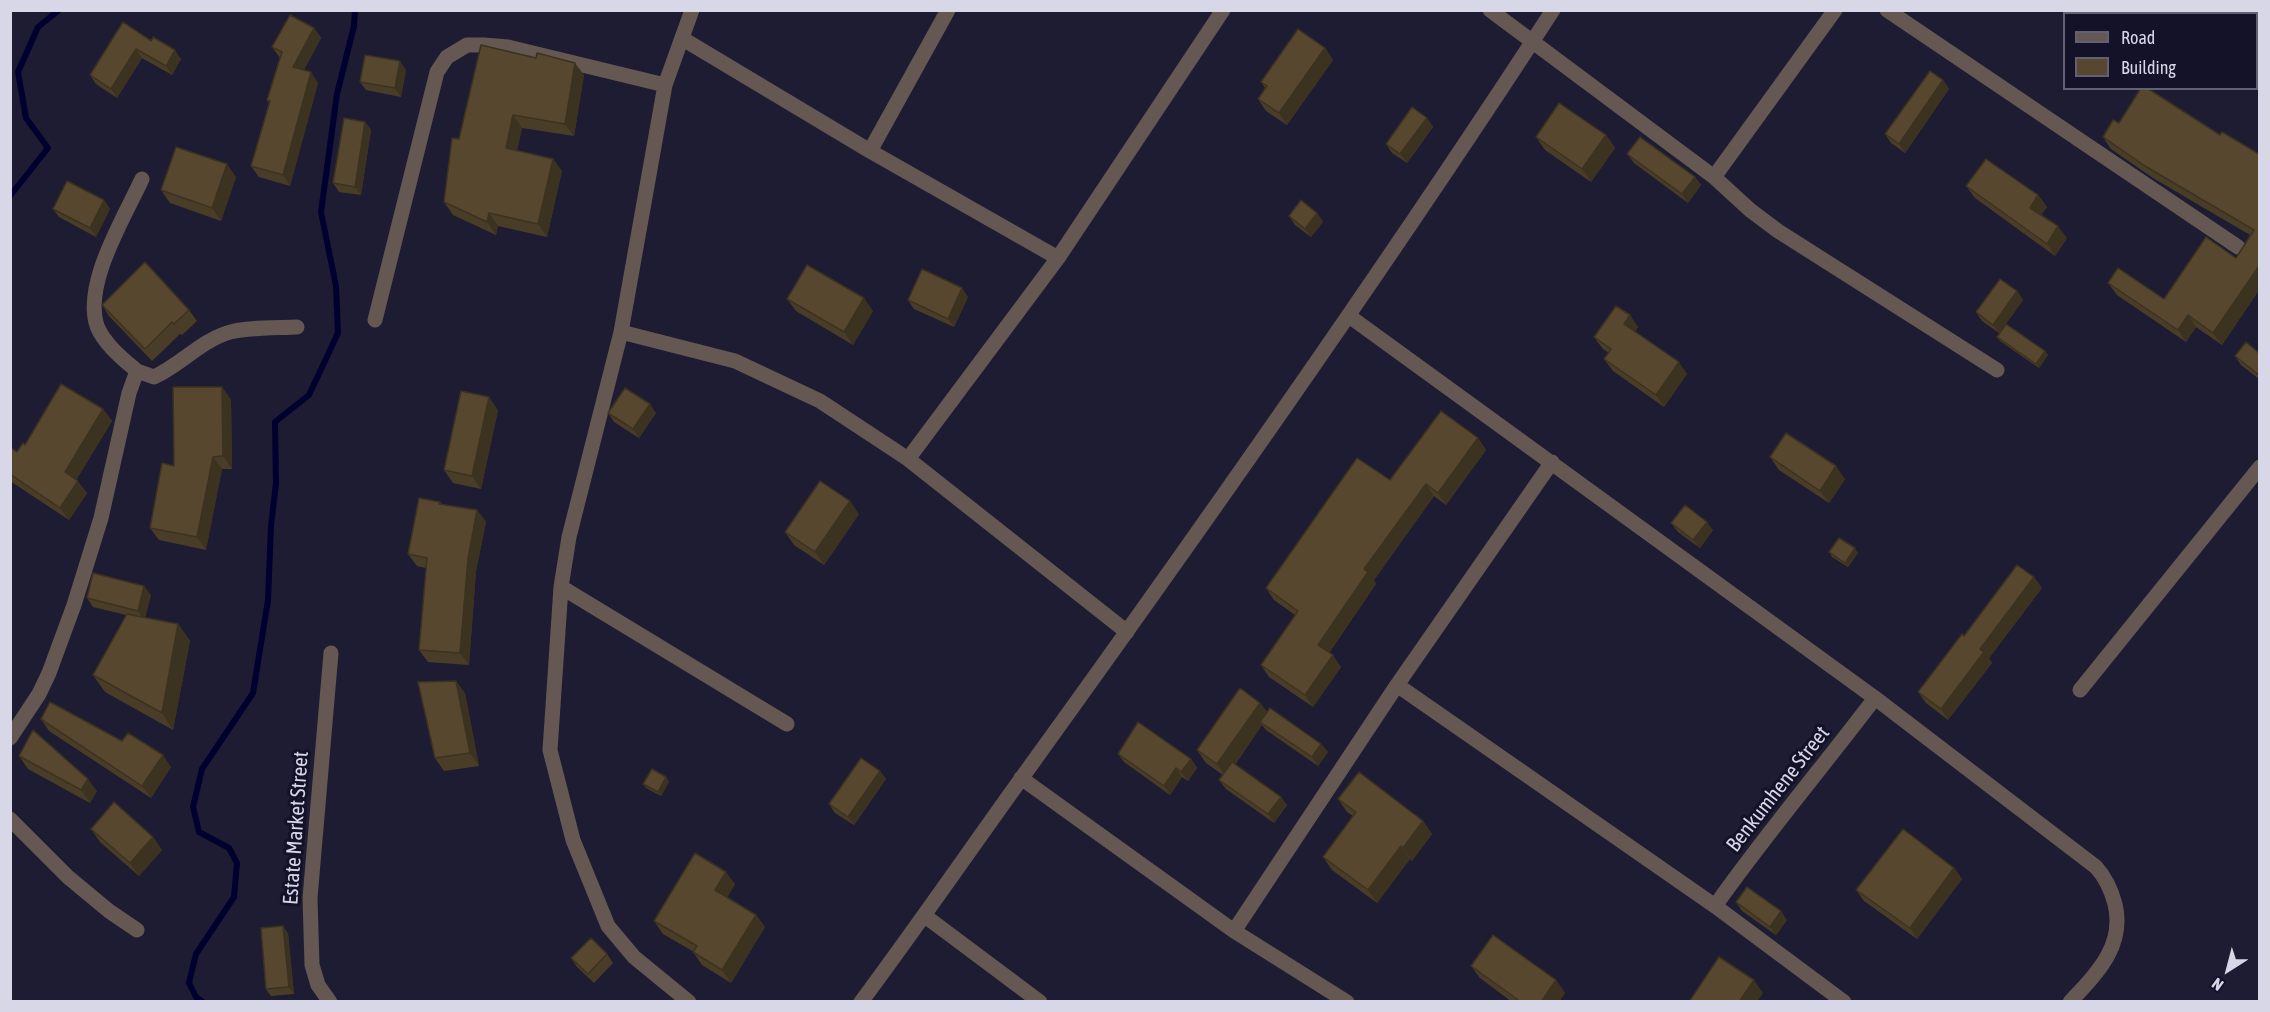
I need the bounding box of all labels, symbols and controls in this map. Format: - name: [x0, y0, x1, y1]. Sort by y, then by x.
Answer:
- legend: [2063, 12, 2258, 90]
- text: Road: [2121, 27, 2155, 48]
- text: Building: [2121, 57, 2176, 78]
- street label: Benkumhene Street: [1721, 721, 1835, 857]
- street label: Estate Market Street: [278, 750, 314, 906]
- north arrow: [2198, 940, 2258, 1000]
- text: N: [2208, 975, 2227, 995]

